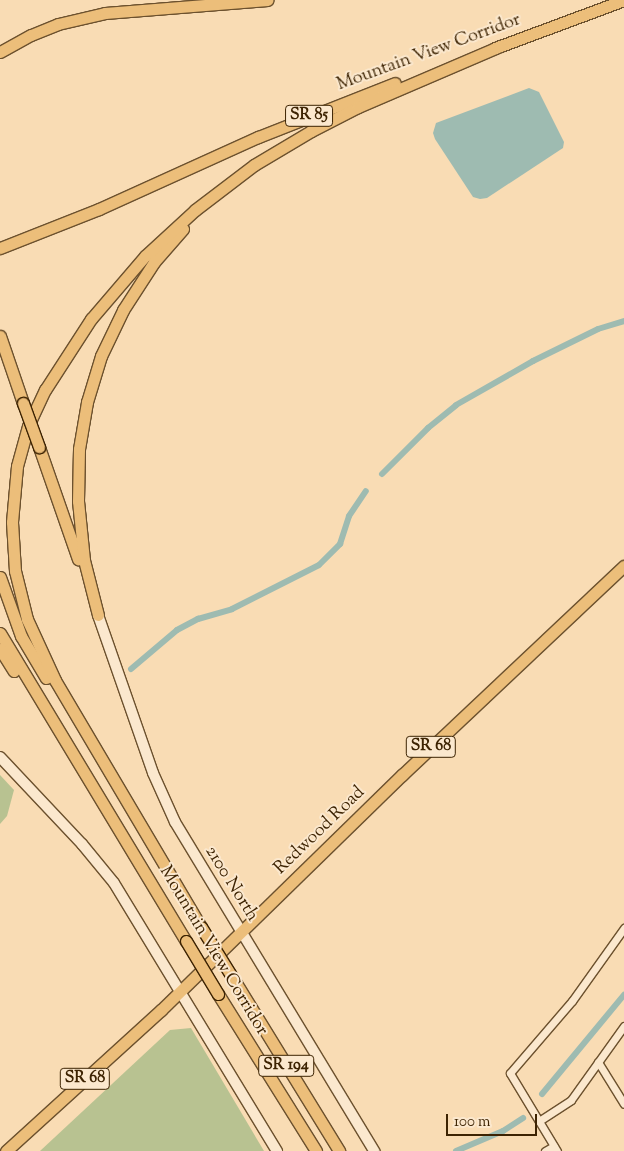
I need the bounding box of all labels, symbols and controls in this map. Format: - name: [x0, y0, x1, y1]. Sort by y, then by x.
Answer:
- street label: Mountain View Corridor: [334, 10, 524, 96]
- road number: SR 85: [284, 102, 334, 130]
- road number: SR 68: [405, 734, 457, 760]
- street label: Redwood Road: [270, 782, 370, 880]
- street label: 2100 North: [199, 842, 263, 926]
- street label: Mountain View Corridor: [154, 862, 272, 1040]
- road number: SR 194: [257, 1052, 315, 1080]
- road number: SR 68: [59, 1066, 111, 1092]
- scale bar: [449, 1104, 540, 1136]
- text: 100 m: [454, 1112, 490, 1133]

